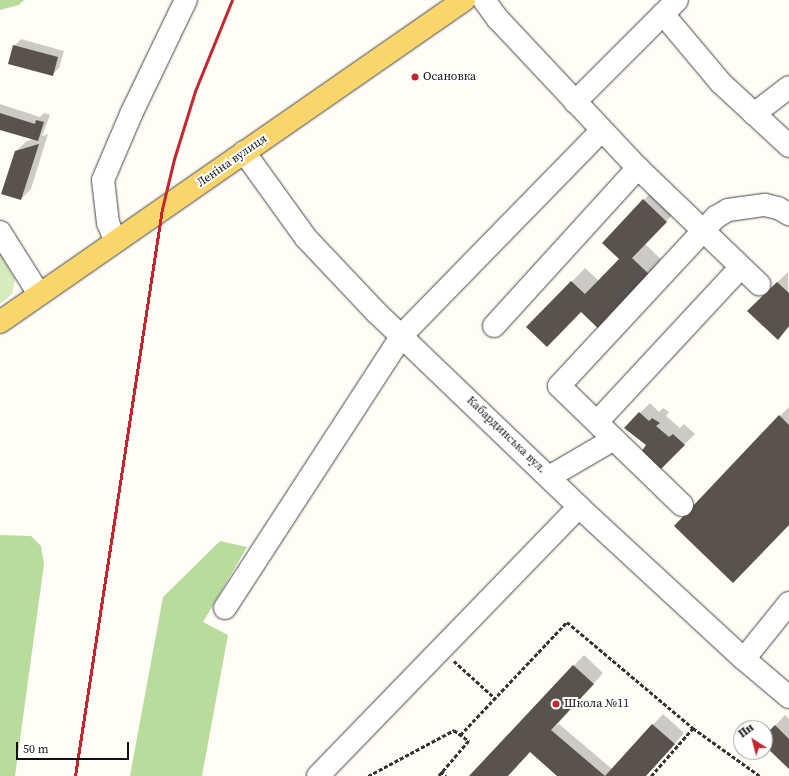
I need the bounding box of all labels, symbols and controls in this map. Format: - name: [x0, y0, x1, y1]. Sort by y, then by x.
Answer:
- place label: Осановка: [423, 70, 476, 84]
- marker: Осановка: [410, 72, 420, 82]
- street label: Леніна вулиця: [194, 132, 270, 190]
- street label: Кабардинська вул.: [463, 393, 549, 477]
- place label: Школа №11: [564, 697, 629, 711]
- marker: Школа №11: [551, 699, 561, 709]
- north arrow: [733, 720, 773, 760]
- text: Пн: [736, 720, 757, 741]
- scale bar: [18, 734, 131, 760]
- text: 50 m: [23, 741, 49, 757]

